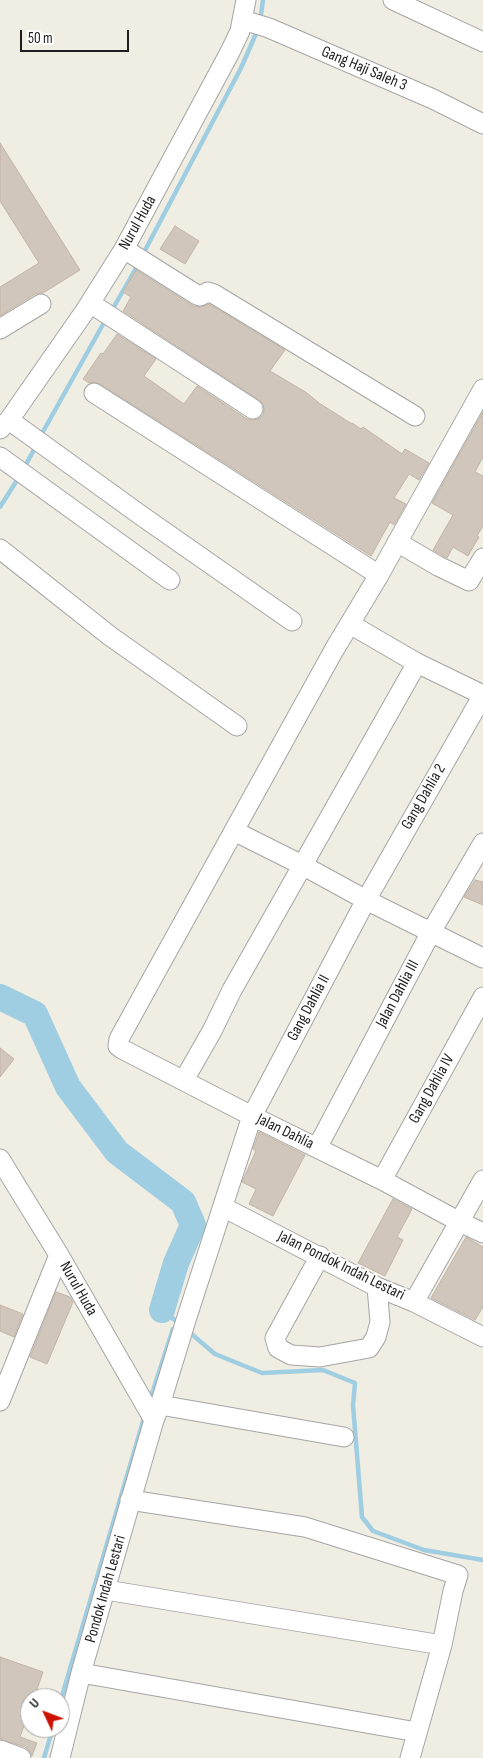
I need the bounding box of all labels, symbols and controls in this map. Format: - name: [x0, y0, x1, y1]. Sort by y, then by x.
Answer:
- scale bar: [22, 20, 131, 52]
- text: 50 m: [28, 29, 53, 48]
- street label: Gang Haji Saleh 3: [318, 42, 410, 96]
- street label: Nurul Huda: [115, 192, 161, 254]
- street label: Gang Dahlia 2: [398, 761, 450, 833]
- street label: Jalan Dahlia III: [372, 957, 424, 1031]
- street label: Gang Dahlia II: [284, 972, 334, 1044]
- street label: Gang Dahlia IV: [405, 1051, 459, 1127]
- street label: Jalan Dahlia: [253, 1110, 317, 1154]
- street label: Jalan Pondok Indah Lestari: [274, 1227, 408, 1305]
- street label: Nurul Huda: [55, 1259, 101, 1319]
- street label: Pondok Indah Lestari: [81, 1533, 131, 1645]
- north arrow: [20, 1688, 70, 1738]
- text: U: [26, 1695, 43, 1712]

